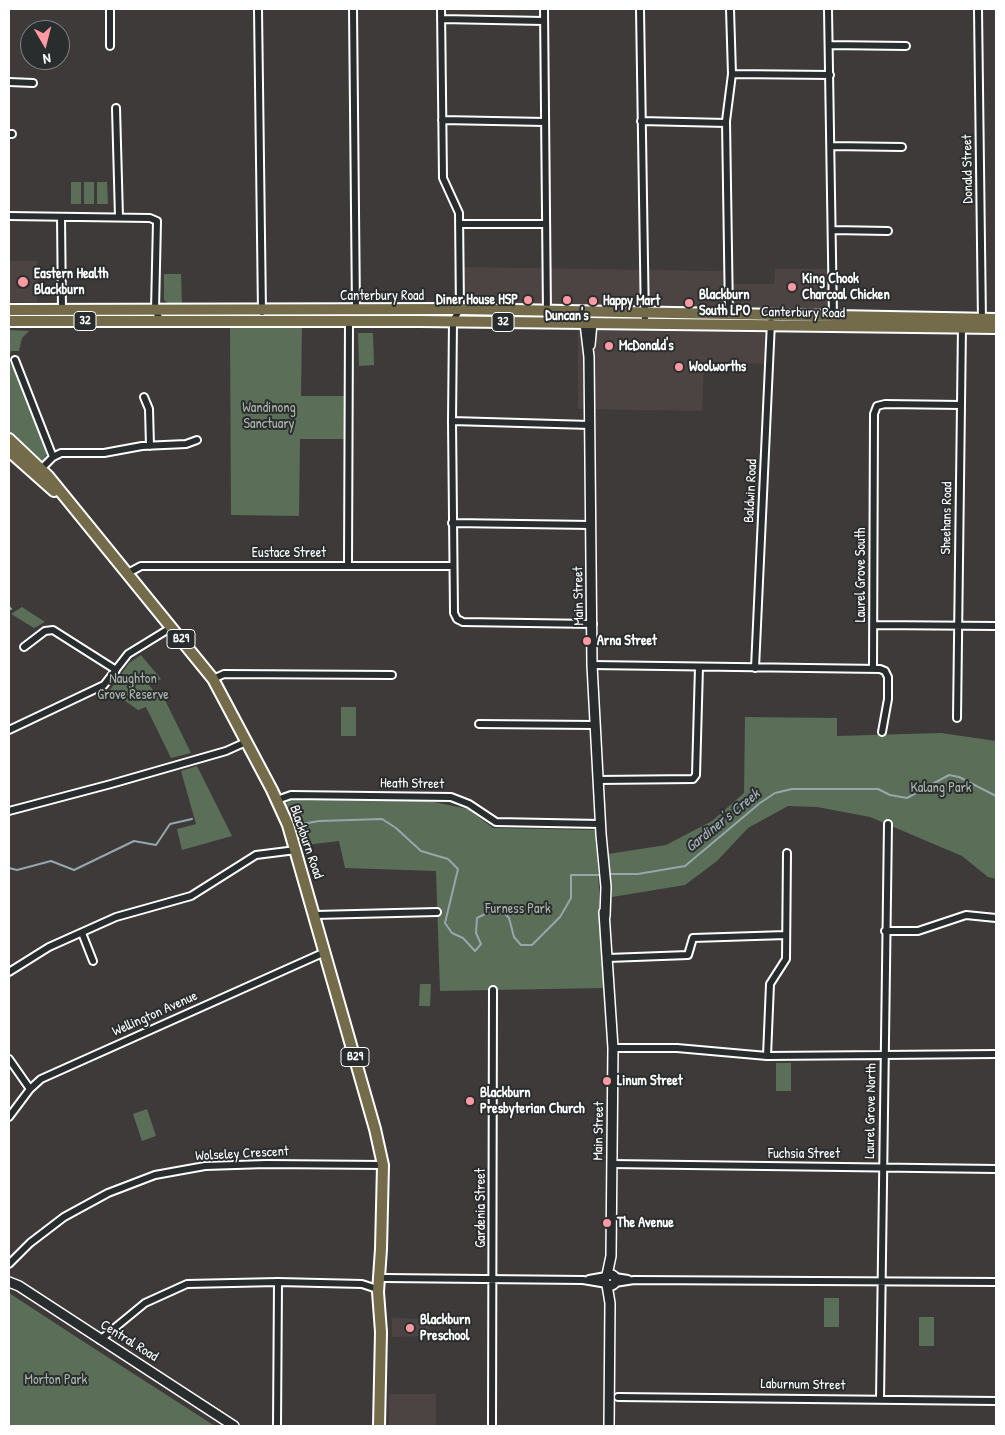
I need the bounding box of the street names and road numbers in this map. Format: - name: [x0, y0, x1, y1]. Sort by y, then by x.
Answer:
- street label: Donald Street: [959, 134, 977, 204]
- street label: Canterbury Road: [340, 288, 424, 304]
- street label: Canterbury Road: [761, 304, 845, 322]
- road number: 32: [74, 312, 96, 331]
- road number: 32: [492, 313, 514, 332]
- street label: Baldwin Road: [741, 459, 761, 523]
- street label: Sheehans Road: [938, 482, 956, 554]
- street label: Laurel Grove South: [853, 528, 869, 622]
- street label: Eustace Street: [252, 545, 326, 561]
- street label: Main Street: [570, 566, 588, 626]
- road number: B29: [167, 630, 195, 648]
- street label: Heath Street: [380, 775, 444, 793]
- street label: Blackburn Road: [286, 803, 326, 881]
- street label: Wellington Avenue: [110, 988, 200, 1040]
- road number: B29: [341, 1048, 369, 1066]
- street label: Laurel Grove North: [862, 1063, 880, 1159]
- street label: Main Street: [590, 1101, 608, 1161]
- street label: Wolseley Crescent: [195, 1143, 289, 1165]
- street label: Fuchsia Street: [768, 1146, 840, 1162]
- street label: Gardenia Street: [473, 1168, 489, 1248]
- street label: Central Road: [97, 1317, 161, 1365]
- street label: Laburnum Street: [761, 1376, 845, 1394]

